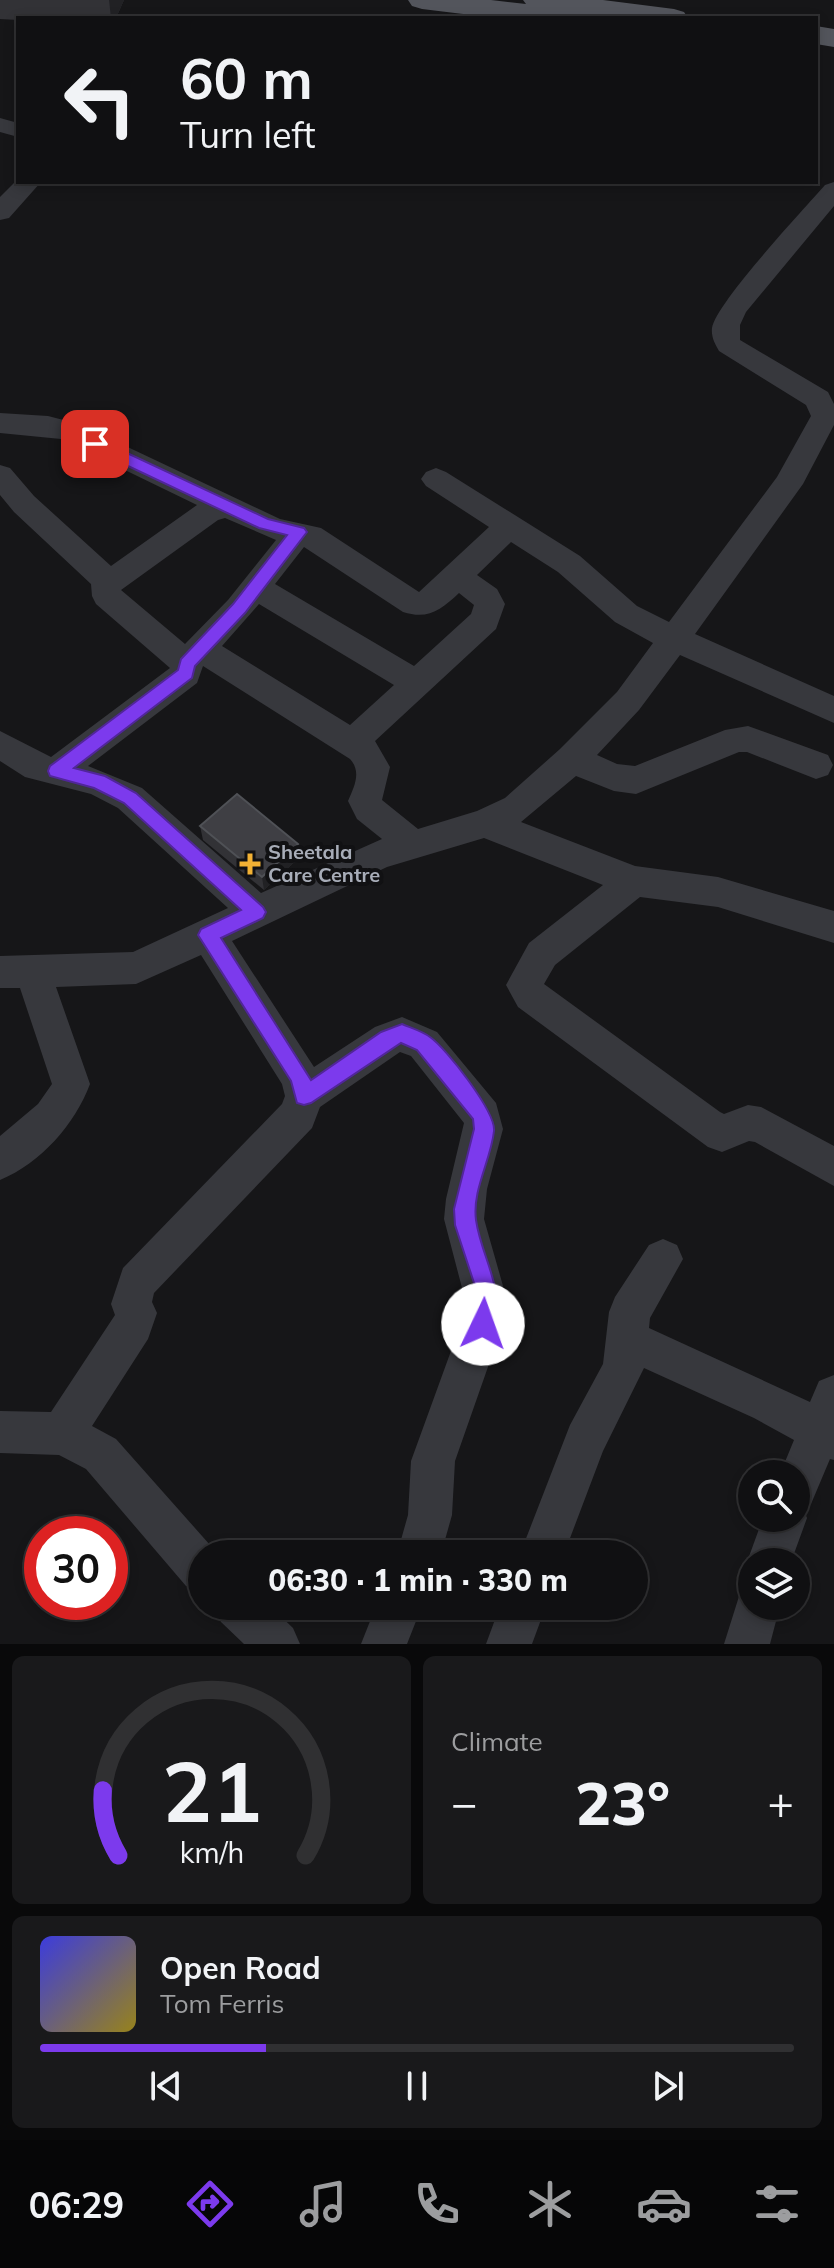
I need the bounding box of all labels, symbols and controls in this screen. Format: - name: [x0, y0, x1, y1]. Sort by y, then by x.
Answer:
- text: 60 m: [180, 43, 313, 113]
- icon: left: [48, 48, 152, 152]
- text: Turn left: [180, 112, 316, 157]
- pin: [61, 410, 129, 478]
- icon: arrive: [73, 422, 117, 466]
- place label: Sheetala Care Centre: [268, 839, 380, 887]
- marker: Sheetala Care Centre: [239, 853, 261, 875]
- position arrow: [441, 1282, 525, 1366]
- map controls: [738, 1460, 810, 1620]
- button: search: [738, 1460, 810, 1532]
- speed limit sign: 30: [24, 1516, 128, 1620]
- button: layers: [738, 1548, 810, 1620]
- text: 06:30 · 1 min · 330 m: [268, 1561, 568, 1599]
- text: Climate: [451, 1725, 543, 1758]
- text: 21: [162, 1738, 261, 1843]
- text: 23°: [575, 1765, 670, 1840]
- text: −: [451, 1775, 477, 1830]
- text: +: [768, 1775, 794, 1830]
- text: km/h: [179, 1834, 244, 1870]
- text: Open Road: [160, 1949, 321, 1987]
- text: Tom Ferris: [160, 1987, 284, 2020]
- icon: previous: [144, 2064, 188, 2108]
- icon: pause: [395, 2064, 439, 2108]
- icon: next: [646, 2064, 690, 2108]
- icon: directions: [182, 2176, 238, 2232]
- icon: music: [295, 2176, 351, 2232]
- icon: phone: [409, 2176, 465, 2232]
- icon: climate: [522, 2176, 578, 2232]
- icon: car: [636, 2176, 692, 2232]
- icon: filters: [749, 2176, 805, 2232]
- text: 06:29: [29, 2182, 124, 2227]

